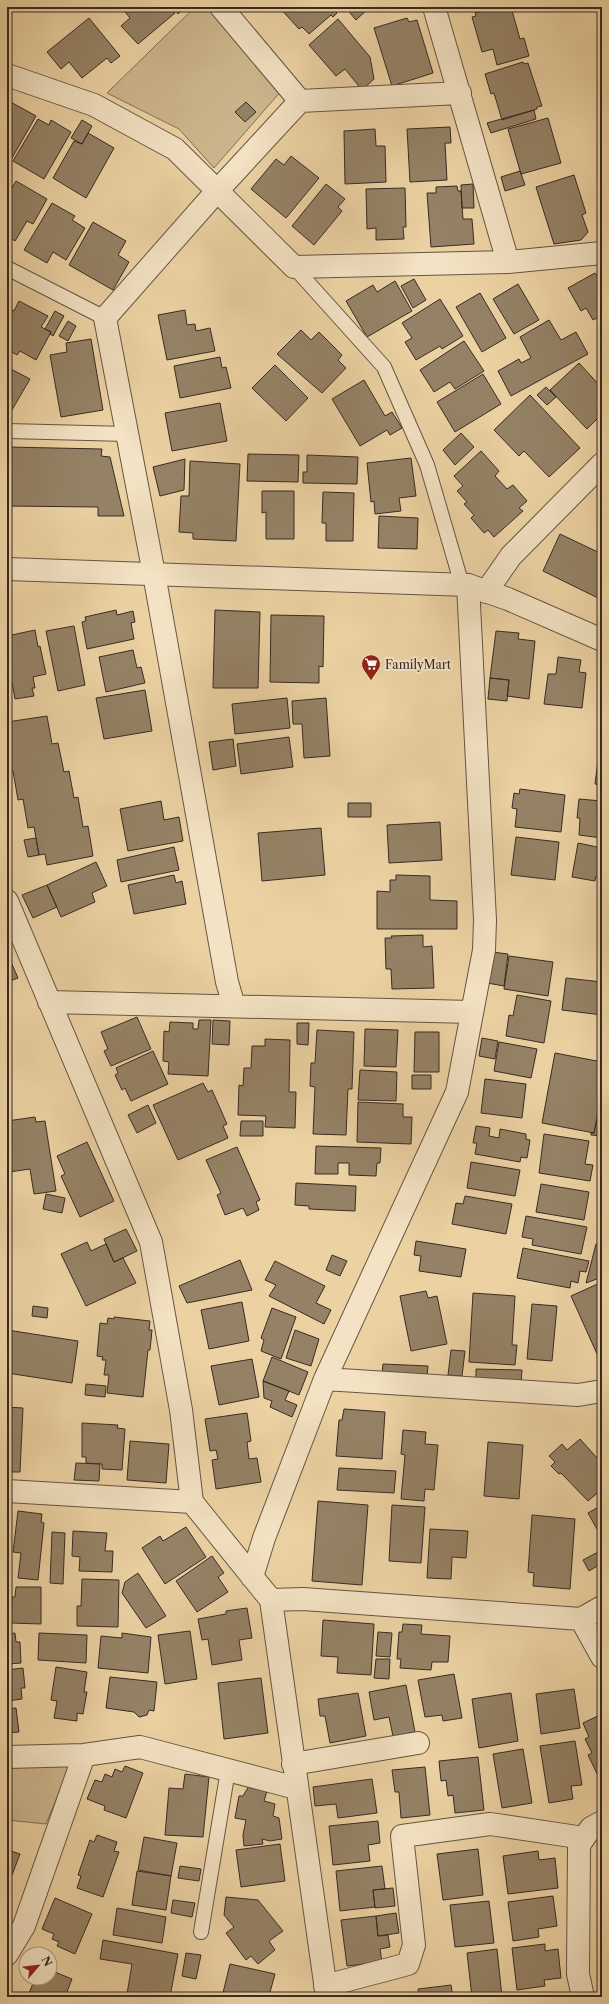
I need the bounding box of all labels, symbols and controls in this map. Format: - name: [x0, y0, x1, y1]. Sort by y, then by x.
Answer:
- supermarket icon: FamilyMart: [360, 653, 382, 681]
- place label: FamilyMart: [385, 657, 452, 672]
- north arrow: [18, 1946, 58, 1986]
- text: N: [38, 1954, 55, 1969]

